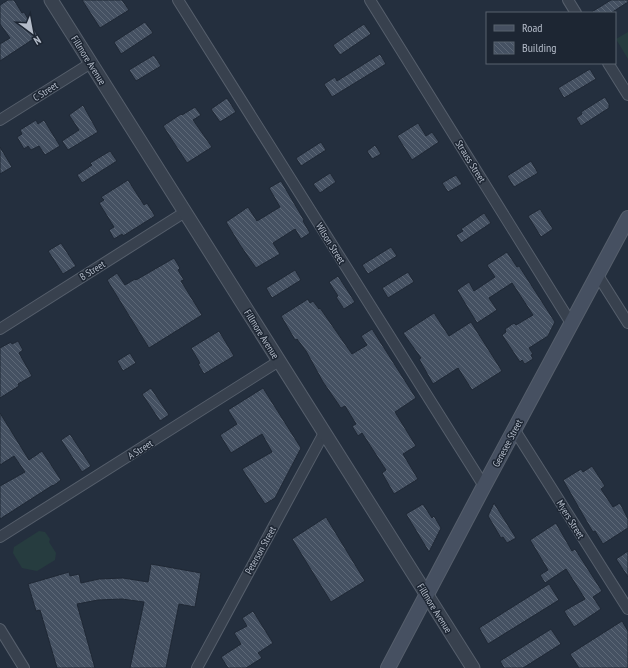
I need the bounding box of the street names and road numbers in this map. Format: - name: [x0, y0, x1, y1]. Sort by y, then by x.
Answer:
- street label: Fillmore Avenue: [68, 33, 109, 87]
- street label: C Street: [30, 79, 60, 104]
- street label: Strauss Street: [452, 138, 489, 185]
- street label: Wilson Street: [313, 220, 348, 266]
- street label: B Street: [77, 257, 108, 283]
- street label: Fillmore Avenue: [241, 307, 282, 361]
- street label: Genesee Street: [490, 417, 525, 469]
- street label: A Street: [125, 437, 155, 462]
- street label: Myers Street: [554, 498, 588, 541]
- street label: Peterson Street: [242, 524, 279, 576]
- street label: Fillmore Avenue: [414, 581, 455, 635]

